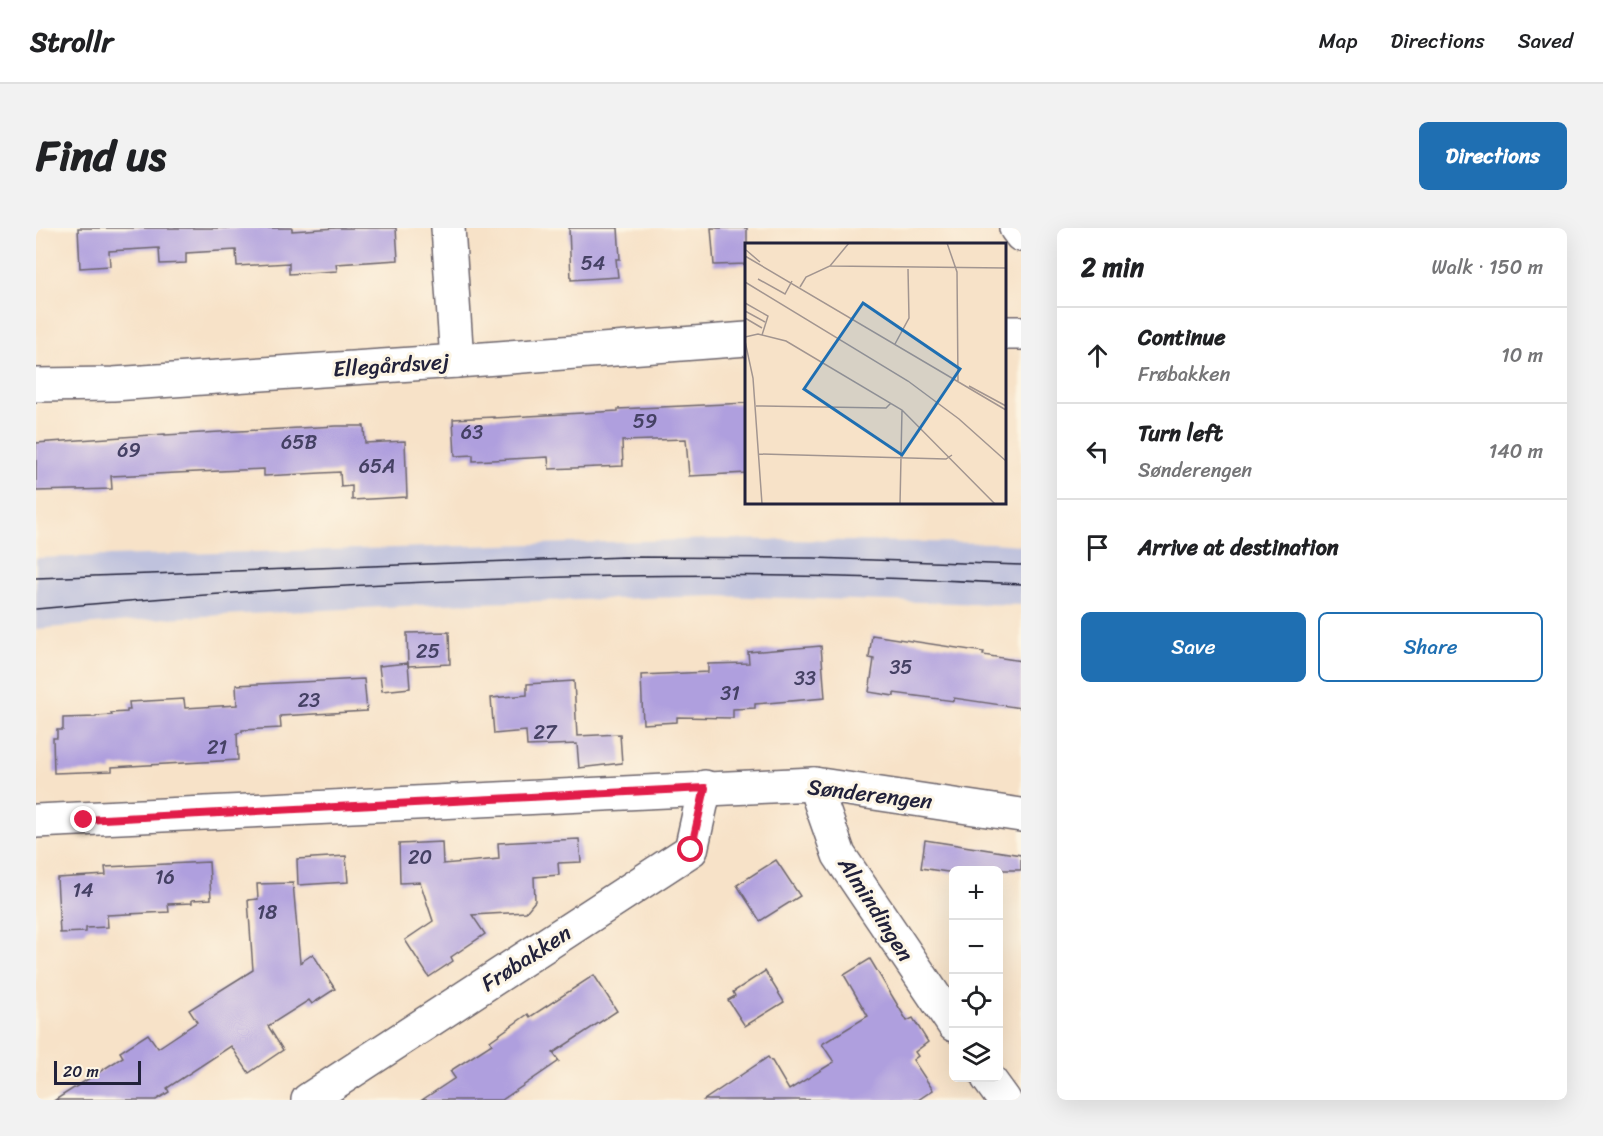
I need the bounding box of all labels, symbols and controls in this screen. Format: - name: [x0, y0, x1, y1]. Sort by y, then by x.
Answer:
- text: Strollr: [30, 17, 113, 66]
- text: Map: [1319, 22, 1357, 60]
- text: Directions: [1390, 22, 1485, 60]
- text: Saved: [1518, 22, 1573, 60]
- text: Find us: [36, 119, 166, 193]
- button: Directions: [1419, 122, 1567, 190]
- inset map: [745, 243, 1006, 504]
- text: 2 min: [1081, 244, 1144, 290]
- house number: 54: [581, 246, 605, 281]
- text: Walk · 150 m: [1431, 250, 1543, 285]
- text: Continue: [1138, 318, 1226, 357]
- text: 10 m: [1501, 338, 1543, 373]
- icon: ahead: [1081, 339, 1114, 372]
- street label: Ellegårdsvej: [332, 341, 451, 389]
- text: Frøbakken: [1138, 357, 1230, 392]
- house number: 59: [633, 404, 657, 439]
- text: Turn left: [1138, 414, 1223, 453]
- house number: 63: [461, 415, 483, 450]
- house number: 65B: [281, 425, 317, 460]
- house number: 69: [117, 433, 141, 468]
- text: 140 m: [1489, 434, 1543, 469]
- icon: left: [1081, 435, 1114, 468]
- house number: 65A: [359, 449, 395, 484]
- text: Sønderengen: [1138, 453, 1252, 488]
- text: Arrive at destination: [1138, 528, 1339, 567]
- icon: arrive: [1081, 531, 1114, 564]
- button: Save: [1081, 612, 1306, 682]
- button: Share: [1318, 612, 1543, 682]
- house number: 25: [416, 634, 440, 669]
- house number: 35: [889, 650, 913, 685]
- house number: 33: [794, 661, 816, 696]
- house number: 31: [720, 676, 740, 711]
- house number: 23: [298, 683, 320, 718]
- house number: 27: [534, 715, 558, 750]
- house number: 21: [207, 730, 227, 765]
- street label: Sønderengen: [805, 767, 935, 821]
- route end: [70, 806, 96, 832]
- route start: [677, 836, 703, 862]
- house number: 20: [408, 840, 432, 875]
- street label: Almindingen: [827, 848, 925, 970]
- house number: 16: [155, 860, 175, 895]
- map controls: [949, 866, 1003, 1082]
- button: +: [949, 866, 1003, 920]
- house number: 14: [72, 873, 94, 908]
- house number: 18: [257, 895, 277, 930]
- street label: Frøbakken: [473, 914, 579, 1002]
- button: −: [949, 920, 1003, 974]
- button: locate: [949, 974, 1003, 1028]
- button: layers: [949, 1028, 1003, 1082]
- text: 20 m: [63, 1057, 99, 1086]
- scale bar: [54, 1058, 141, 1086]

